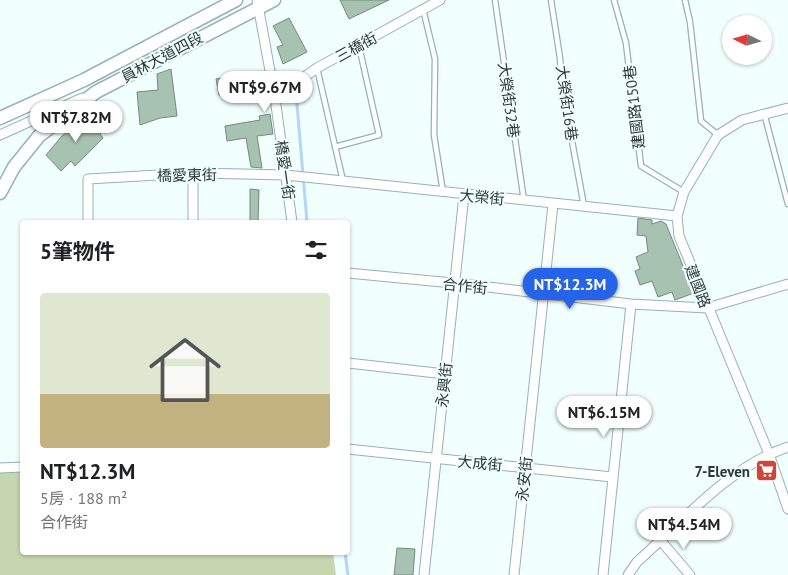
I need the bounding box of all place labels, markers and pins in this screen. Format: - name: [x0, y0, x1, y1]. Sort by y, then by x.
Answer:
- pin: NT$9.67M: [213, 70, 317, 113]
- pin: NT$7.82M: [24, 100, 128, 143]
- pin: NT$12.3M: [518, 268, 622, 310]
- pin: NT$6.15M: [552, 396, 656, 438]
- supermarket icon: 7-Eleven: [754, 459, 778, 483]
- place label: 7-Eleven: [695, 462, 750, 481]
- pin: NT$4.54M: [632, 508, 736, 550]

